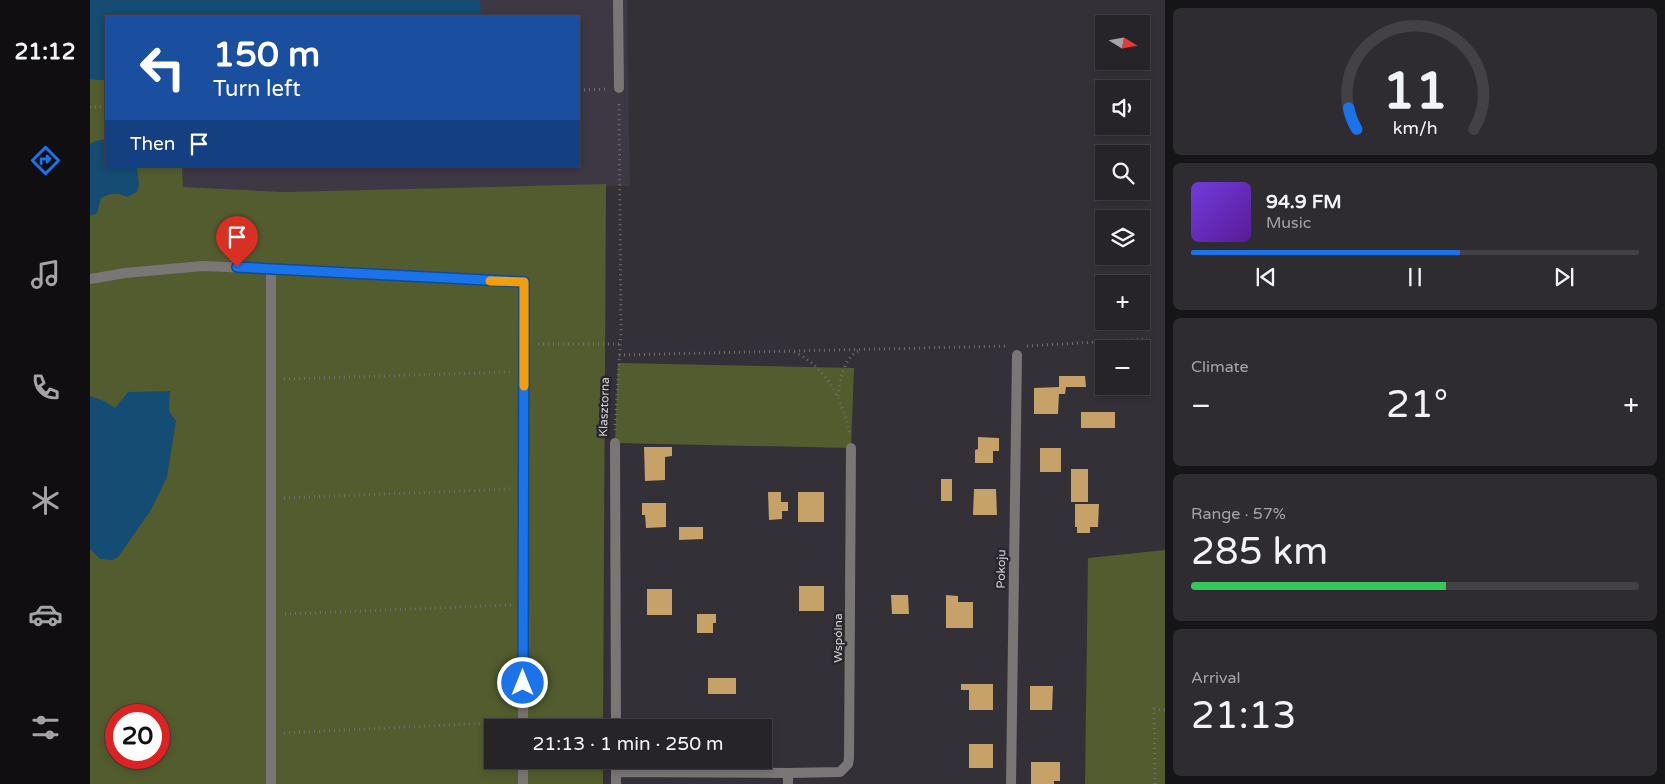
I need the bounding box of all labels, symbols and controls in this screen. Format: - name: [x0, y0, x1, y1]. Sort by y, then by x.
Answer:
- north arrow: [1095, 15, 1150, 70]
- map controls: [1095, 15, 1150, 395]
- text: 150 m: [213, 34, 320, 76]
- icon: left: [130, 35, 195, 100]
- text: 21:12: [15, 39, 75, 65]
- text: 11: [1382, 60, 1448, 123]
- text: Turn left: [213, 76, 301, 102]
- button: sound: [1095, 80, 1150, 135]
- text: km/h: [1393, 118, 1437, 139]
- icon: arrive: [185, 130, 213, 158]
- text: Then: [130, 133, 175, 155]
- icon: directions: [28, 143, 63, 178]
- button: search: [1095, 145, 1150, 200]
- text: 94.9 FM: [1266, 191, 1342, 213]
- button: layers: [1095, 210, 1150, 265]
- text: Music: [1266, 213, 1311, 233]
- pin: [216, 216, 258, 267]
- icon: arrive: [223, 223, 251, 251]
- icon: music: [28, 257, 63, 292]
- icon: previous: [1252, 263, 1280, 291]
- icon: pause: [1401, 263, 1429, 291]
- icon: next: [1550, 263, 1578, 291]
- button: +: [1095, 275, 1150, 330]
- button: −: [1095, 340, 1150, 395]
- text: Climate: [1191, 357, 1249, 377]
- icon: phone: [28, 370, 63, 405]
- street label: Klasztorna: [596, 377, 612, 437]
- text: 21°: [1386, 382, 1448, 428]
- text: −: [1191, 389, 1211, 423]
- text: +: [1623, 389, 1639, 423]
- icon: climate: [28, 483, 63, 518]
- text: Range · 57%: [1191, 504, 1286, 524]
- text: 285 km: [1191, 529, 1328, 575]
- street label: Pokoju: [994, 549, 1008, 589]
- icon: car: [28, 597, 63, 632]
- street label: Wspólna: [831, 613, 845, 663]
- position arrow: [496, 656, 548, 708]
- text: Arrival: [1191, 668, 1240, 688]
- text: 21:13: [1191, 693, 1296, 739]
- speed limit sign: 20: [105, 704, 170, 769]
- icon: filters: [28, 710, 63, 745]
- text: 21:13 · 1 min · 250 m: [532, 733, 724, 755]

